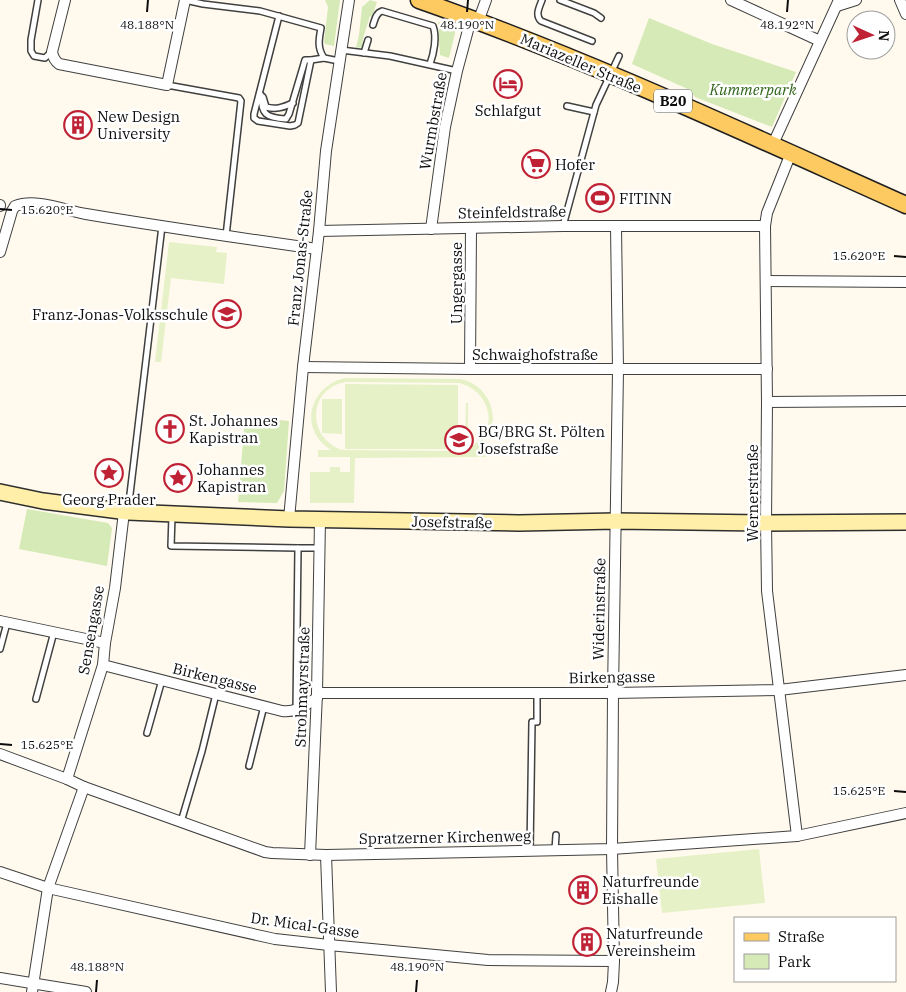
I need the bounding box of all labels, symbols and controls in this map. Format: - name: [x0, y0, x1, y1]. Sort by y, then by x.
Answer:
- north arrow: [846, 10, 896, 60]
- text: 48.188°N: [120, 17, 174, 32]
- text: 48.190°N: [440, 17, 494, 32]
- text: 48.192°N: [760, 17, 814, 32]
- street label: Mariazeller Straße: [517, 29, 645, 97]
- text: N: [875, 30, 893, 42]
- hotel icon: Schlafgut: [493, 69, 523, 99]
- street label: Wurmbstraße: [415, 71, 451, 171]
- park label: Kummerpark: [708, 80, 797, 99]
- road number: B20: [654, 90, 692, 112]
- place label: Schlafgut: [475, 101, 541, 120]
- place label: New Design University: [97, 107, 181, 143]
- building icon: New Design University: [63, 110, 93, 140]
- supermarket icon: Hofer: [521, 149, 551, 179]
- place label: Hofer: [555, 155, 595, 174]
- sports icon: FITINN: [585, 183, 615, 213]
- street label: Franz Jonas-Straße: [283, 189, 317, 327]
- place label: FITINN: [619, 189, 672, 208]
- text: 15.620°E: [21, 202, 73, 217]
- street label: Steinfeldstraße: [458, 202, 566, 222]
- street label: Ungergasse: [447, 242, 466, 324]
- text: 15.620°E: [833, 248, 885, 263]
- school or university icon: Franz-Jonas-Volksschule: [212, 299, 242, 329]
- place label: Franz-Jonas-Volksschule: [32, 305, 208, 324]
- street label: Schwaighofstraße: [472, 345, 598, 364]
- place label: St. Johannes Kapistran: [189, 411, 278, 447]
- church icon: St. Johannes Kapistran: [155, 414, 185, 444]
- place label: BG/BRG St. Pölten Josefstraße: [478, 422, 606, 458]
- school or university icon: BG/BRG St. Pölten Josefstraße: [444, 425, 474, 455]
- street label: Wernerstraße: [743, 444, 762, 542]
- place icon: Georg Prader: [94, 458, 124, 488]
- place label: Johannes Kapistran: [197, 460, 267, 496]
- place icon: Johannes Kapistran: [163, 463, 193, 493]
- place label: Georg Prader: [62, 490, 156, 509]
- street label: Josefstraße: [412, 512, 492, 532]
- street label: Widerinstraße: [589, 558, 609, 660]
- street label: Sensengasse: [74, 584, 108, 676]
- street label: Strohmayrstraße: [290, 626, 314, 748]
- street label: Birkengasse: [171, 658, 259, 698]
- street label: Birkengasse: [569, 667, 655, 687]
- text: 15.625°E: [21, 737, 73, 752]
- text: 15.625°E: [833, 783, 885, 798]
- street label: Spratzerner Kirchenweg: [359, 826, 531, 848]
- place label: Naturfreunde Eishalle: [602, 872, 699, 908]
- building icon: Naturfreunde Eishalle: [568, 875, 598, 905]
- street label: Dr. Mical-Gasse: [250, 908, 360, 942]
- legend: [734, 917, 896, 982]
- place label: Naturfreunde Vereinsheim: [606, 924, 703, 960]
- building icon: Naturfreunde Vereinsheim: [572, 927, 602, 957]
- text: Straße: [778, 927, 825, 946]
- text: Park: [778, 952, 811, 971]
- text: 48.188°N: [70, 959, 124, 974]
- text: 48.190°N: [390, 959, 444, 974]

